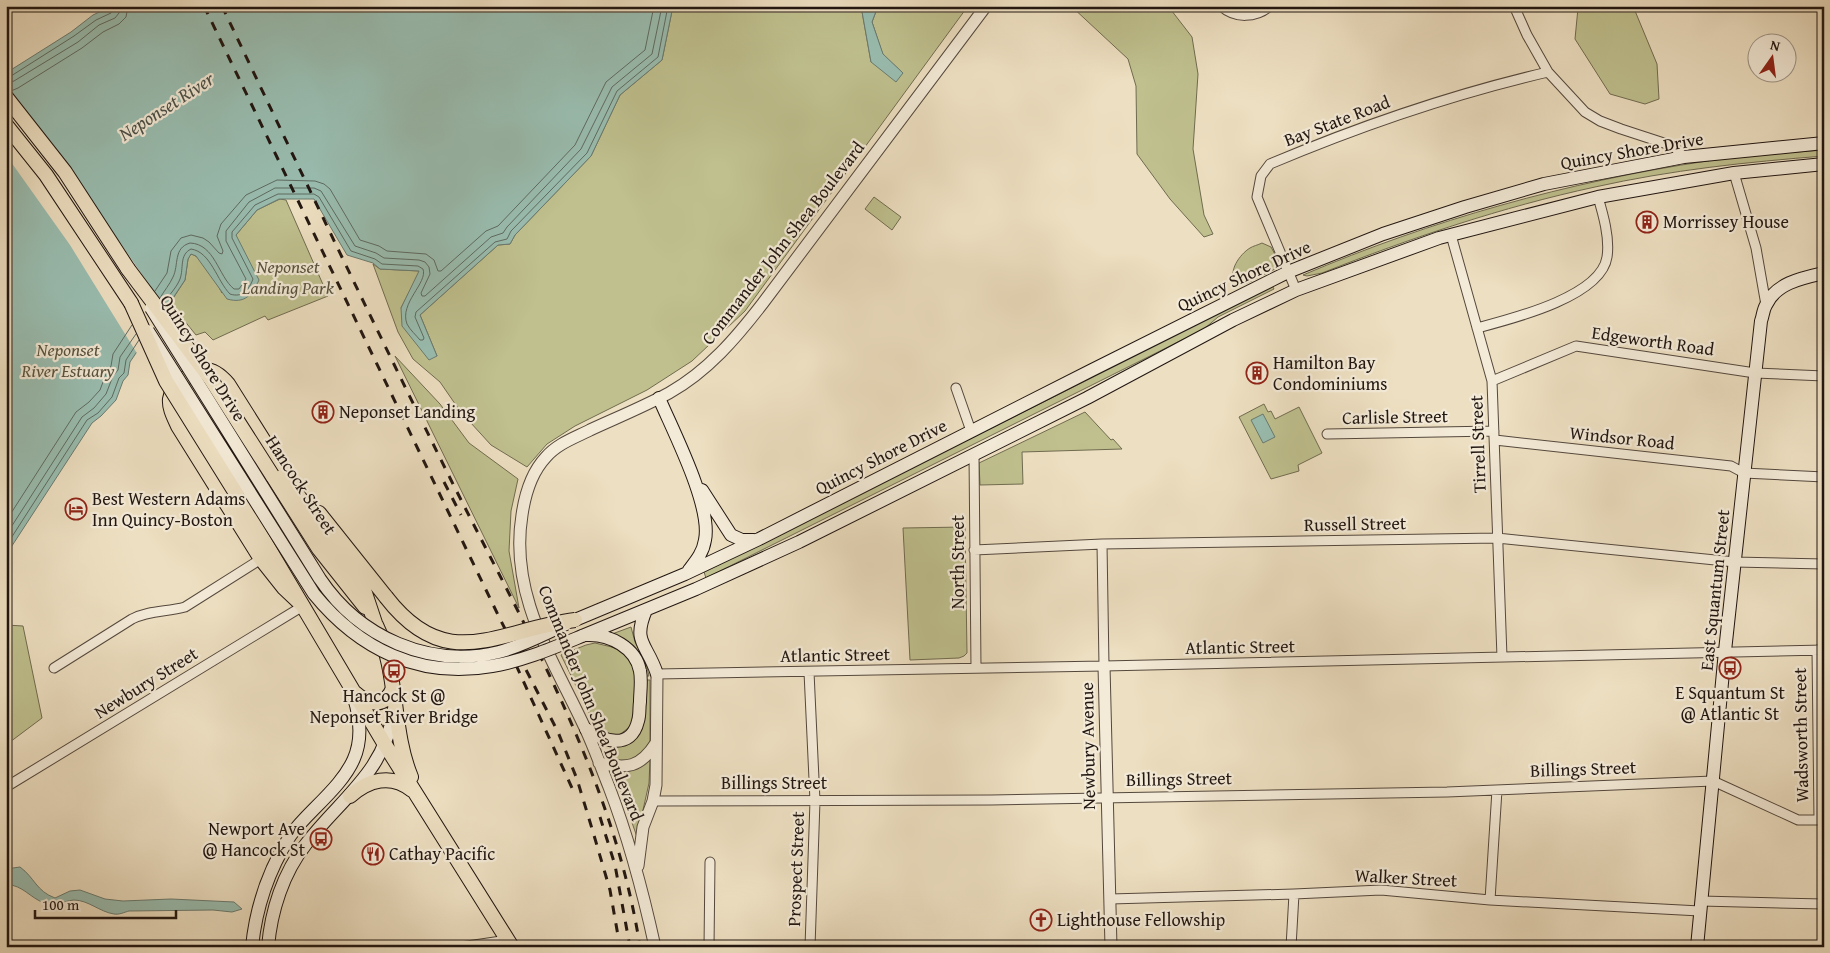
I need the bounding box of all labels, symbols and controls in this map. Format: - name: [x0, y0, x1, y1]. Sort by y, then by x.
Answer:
- north arrow: [1748, 32, 1798, 82]
- text: N: [1768, 35, 1783, 56]
- water label: Neponset River: [112, 64, 220, 148]
- street label: Bay State Road: [1280, 88, 1394, 153]
- street label: Quincy Shore Drive: [1558, 125, 1706, 176]
- street label: Commander John Shea Boulevard: [694, 135, 871, 350]
- place label: Morrissey House: [1663, 208, 1789, 235]
- building icon: Morrissey House: [1635, 210, 1659, 234]
- street label: Quincy Shore Drive: [1172, 233, 1315, 318]
- park label: Neponset Landing Park: [241, 253, 335, 301]
- street label: Quincy Shore Drive: [154, 289, 253, 426]
- street label: Edgeworth Road: [1590, 319, 1716, 363]
- park label: Neponset River Estuary: [20, 336, 115, 384]
- place label: Hamilton Bay Condominiums: [1273, 349, 1387, 397]
- building icon: Hamilton Bay Condominiums: [1245, 361, 1269, 385]
- street label: Tirrell Street: [1462, 394, 1493, 493]
- place label: Neponset Landing: [339, 398, 475, 425]
- building icon: Neponset Landing: [311, 400, 335, 424]
- street label: Carlisle Street: [1342, 402, 1449, 431]
- street label: Quincy Shore Drive: [810, 412, 951, 501]
- street label: Windsor Road: [1568, 419, 1676, 456]
- street label: Hancock Street: [259, 430, 344, 540]
- place label: Best Western Adams Inn Quincy-Boston: [92, 485, 245, 533]
- hotel icon: Best Western Adams Inn Quincy-Boston: [64, 497, 88, 521]
- street label: East Squantum Street: [1693, 507, 1736, 672]
- street label: Russell Street: [1304, 509, 1407, 538]
- street label: North Street: [944, 514, 971, 609]
- street label: Commander John Shea Boulevard: [532, 581, 651, 825]
- street label: Atlantic Street: [1185, 632, 1296, 661]
- street label: Newbury Street: [89, 640, 203, 725]
- street label: Atlantic Street: [780, 640, 891, 669]
- bus stop icon: E Squantum St @ Atlantic St: [1718, 656, 1742, 680]
- bus stop icon: Hancock St @ Neponset River Bridge: [382, 659, 406, 683]
- street label: Wadsworth Street: [1786, 667, 1815, 803]
- place label: E Squantum St @ Atlantic St: [1675, 679, 1785, 727]
- place label: Hancock St @ Neponset River Bridge: [310, 682, 478, 730]
- street label: Newbury Avenue: [1073, 682, 1102, 810]
- street label: Billings Street: [1529, 753, 1637, 784]
- street label: Billings Street: [1126, 764, 1233, 793]
- street label: Billings Street: [721, 769, 828, 796]
- street label: Prospect Street: [780, 810, 811, 927]
- place label: Newport Ave @ Hancock St: [202, 815, 306, 863]
- bus stop icon: Newport Ave @ Hancock St: [309, 827, 333, 851]
- place label: Cathay Pacific: [389, 840, 495, 867]
- restaurant icon: Cathay Pacific: [361, 842, 385, 866]
- street label: Walker Street: [1354, 861, 1458, 894]
- scale bar: [35, 888, 176, 920]
- text: 100 m: [42, 894, 80, 915]
- place label: Lighthouse Fellowship: [1057, 906, 1225, 933]
- church icon: Lighthouse Fellowship: [1029, 908, 1053, 932]

